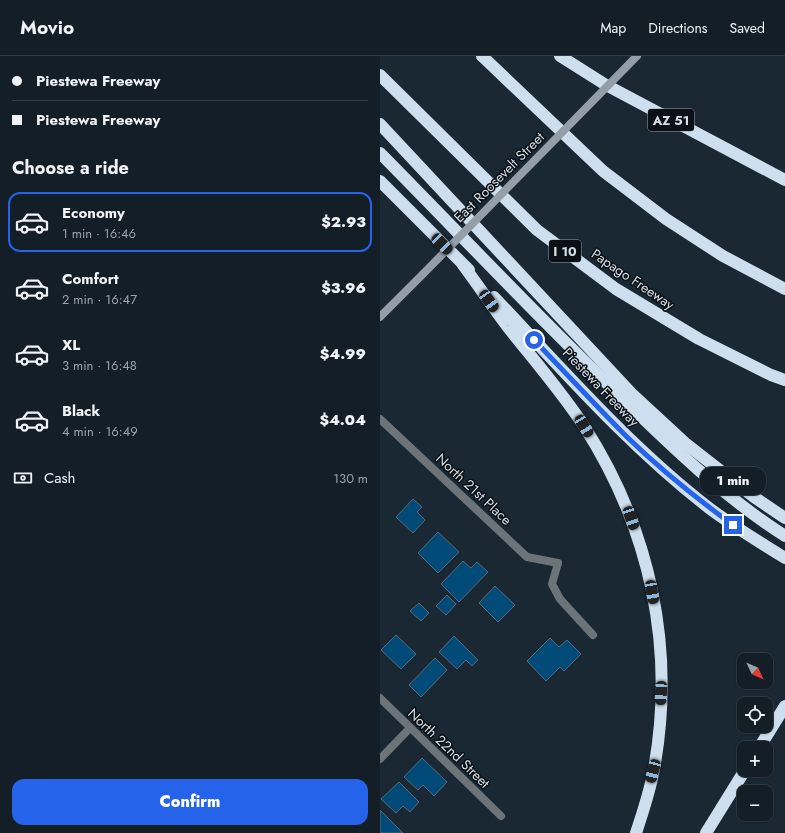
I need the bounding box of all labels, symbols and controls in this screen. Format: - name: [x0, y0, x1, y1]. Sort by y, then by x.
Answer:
- text: Movio: [20, 14, 74, 41]
- text: Map: [600, 18, 626, 38]
- text: Directions: [648, 18, 708, 38]
- text: Saved: [730, 18, 765, 38]
- text: Piestewa Freeway: [36, 70, 160, 92]
- text: Piestewa Freeway: [36, 109, 160, 131]
- road number: AZ 51: [648, 109, 694, 131]
- street label: East Roosevelt Street: [449, 127, 549, 227]
- text: Choose a ride: [12, 155, 129, 181]
- text: Economy: [62, 202, 125, 224]
- icon: car: [14, 204, 50, 240]
- text: $2.93: [321, 211, 366, 233]
- text: 1 min · 16:46: [62, 224, 136, 243]
- car: [429, 231, 455, 257]
- road number: I 10: [549, 240, 581, 262]
- street label: Papago Freeway: [587, 244, 679, 315]
- text: Comfort: [62, 268, 119, 290]
- icon: car: [14, 270, 50, 306]
- text: $3.96: [321, 277, 366, 299]
- car: [477, 288, 501, 314]
- text: 2 min · 16:47: [62, 290, 137, 309]
- route start: [525, 331, 543, 349]
- text: XL: [62, 334, 80, 356]
- icon: car: [14, 336, 50, 372]
- text: $4.99: [320, 343, 366, 365]
- street label: Piestewa Freeway: [558, 343, 644, 432]
- text: 3 min · 16:48: [62, 356, 137, 375]
- text: Black: [62, 400, 100, 422]
- icon: car: [14, 402, 50, 438]
- text: $4.04: [319, 409, 366, 431]
- car: [573, 413, 595, 439]
- text: 4 min · 16:49: [62, 422, 138, 441]
- street label: North 21st Place: [432, 449, 516, 529]
- icon: cash: [12, 467, 34, 489]
- text: Cash: [44, 467, 75, 489]
- callout: 1 min: [700, 467, 766, 495]
- text: 130 m: [333, 469, 368, 488]
- text: 1 min: [717, 471, 749, 490]
- car: [621, 505, 641, 531]
- route end: [724, 516, 742, 534]
- car: [644, 579, 660, 605]
- north arrow: [737, 653, 773, 689]
- map controls: [737, 653, 773, 821]
- car: [654, 681, 668, 705]
- button: locate: [737, 697, 773, 733]
- street label: North 22nd Street: [404, 704, 495, 793]
- button: +: [737, 741, 773, 777]
- car: [644, 758, 662, 784]
- button: Confirm: [12, 779, 368, 825]
- button: −: [737, 785, 773, 821]

